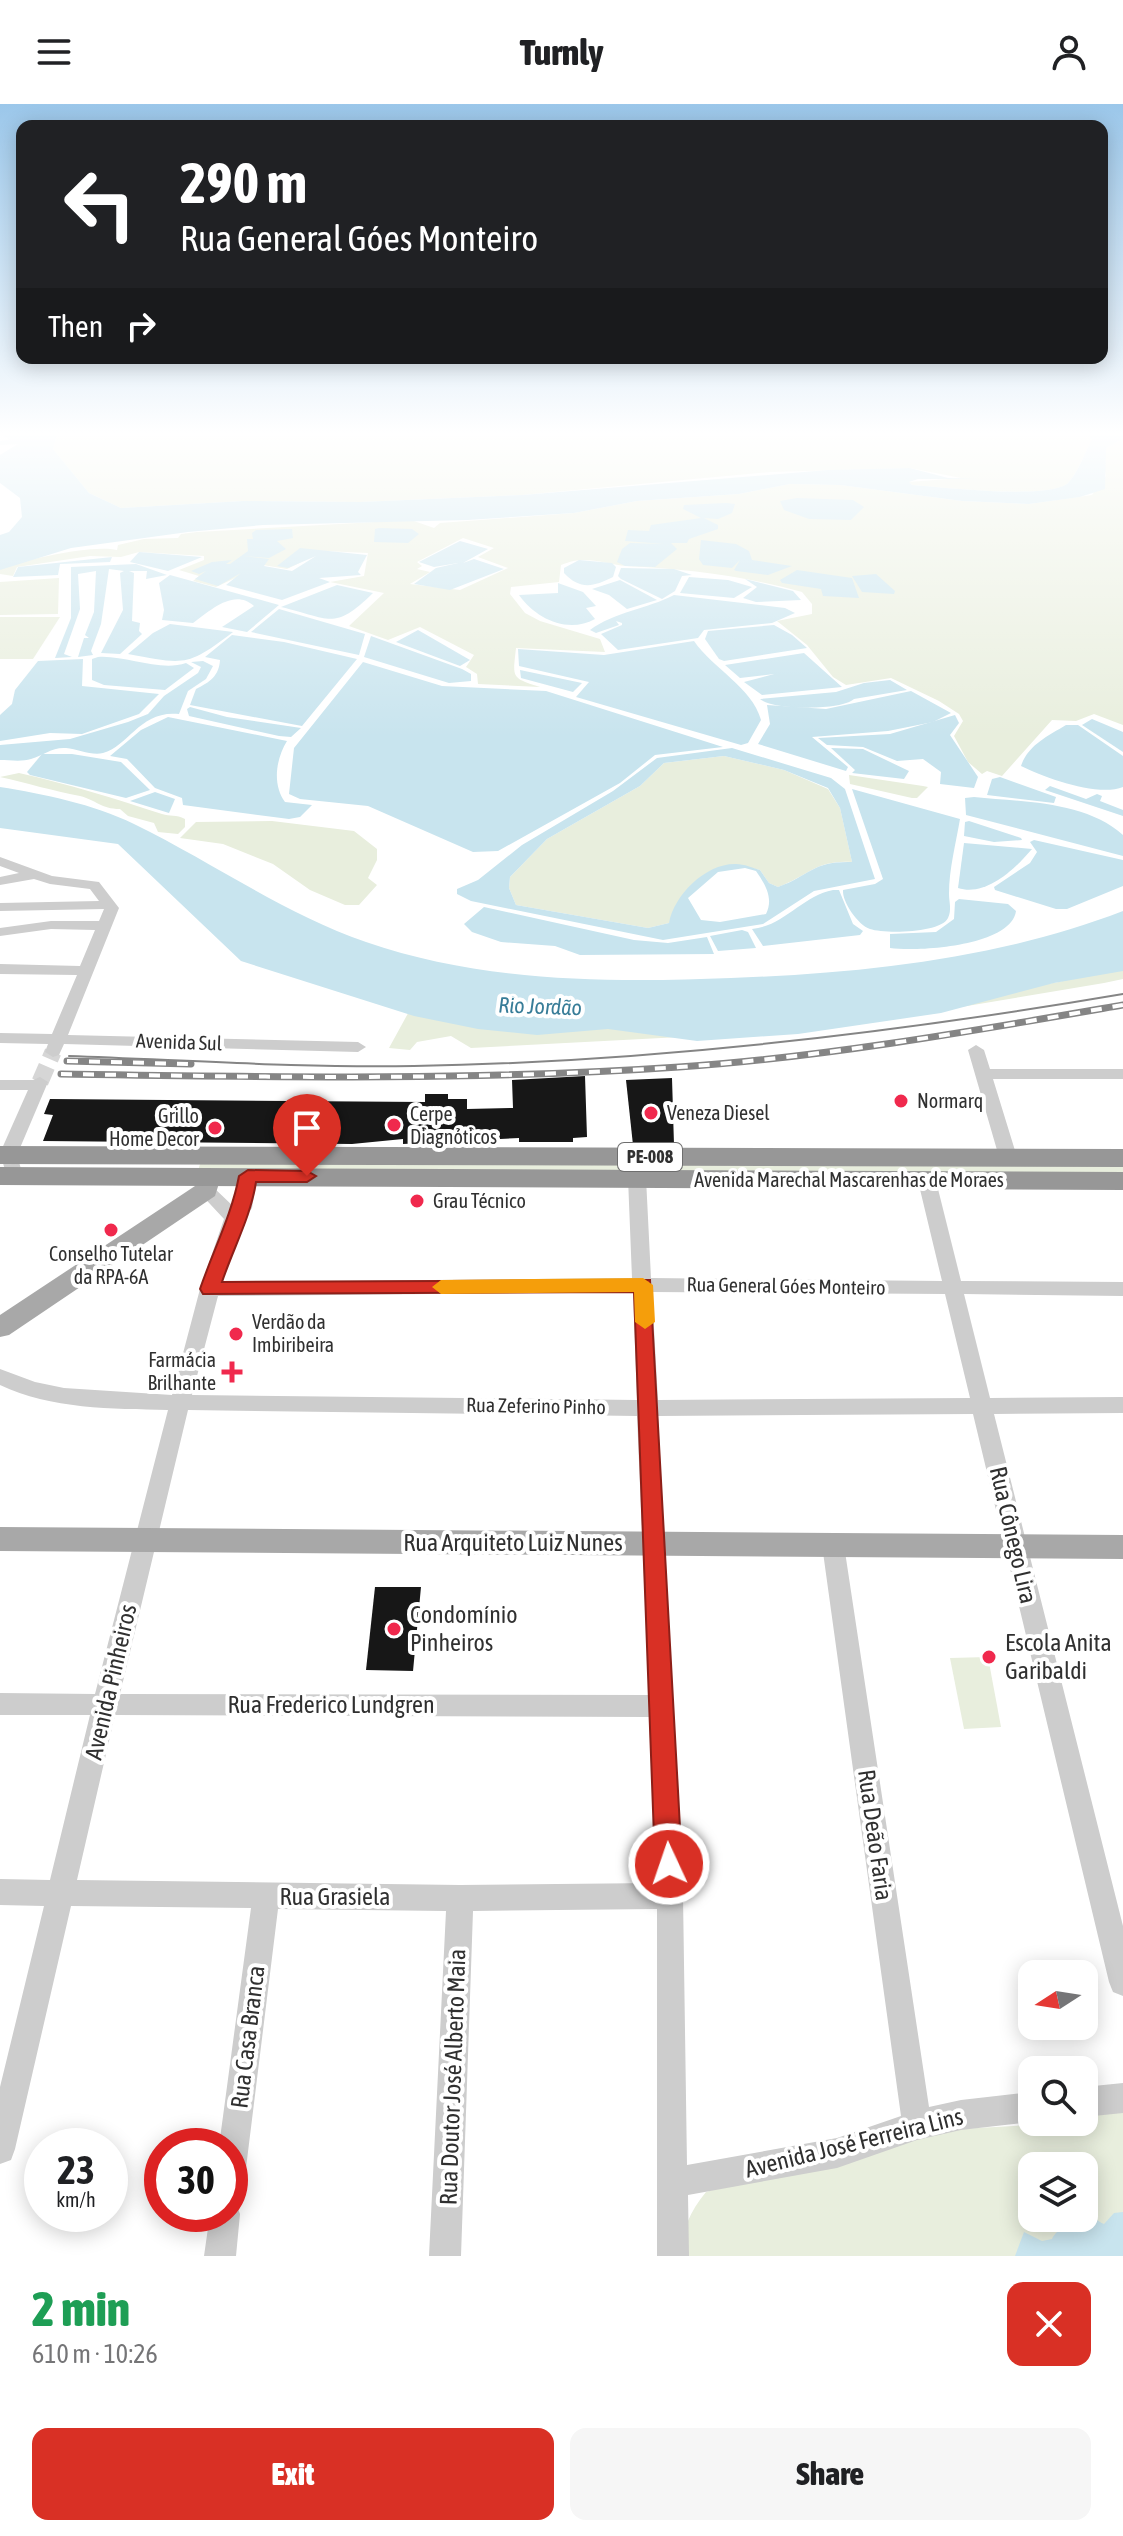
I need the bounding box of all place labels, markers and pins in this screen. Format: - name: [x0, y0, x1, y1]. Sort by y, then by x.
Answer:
- place label: Normarq: [917, 1089, 983, 1112]
- marker: Normarq: [892, 1092, 910, 1110]
- pin: [273, 1094, 341, 1176]
- place label: Veneza Diesel: [667, 1101, 770, 1124]
- place label: Cerpe Diagnóticos: [410, 1102, 497, 1148]
- place label: Grillo Home Decor: [109, 1104, 200, 1150]
- marker: Veneza Diesel: [642, 1104, 660, 1122]
- marker: Cerpe Diagnóticos: [385, 1116, 403, 1134]
- marker: Grillo Home Decor: [206, 1119, 224, 1137]
- place label: Grau Técnico: [433, 1189, 526, 1212]
- marker: Grau Técnico: [408, 1192, 426, 1210]
- marker: Conselho Tutelar da RPA-6A: [102, 1221, 120, 1239]
- place label: Conselho Tutelar da RPA-6A: [49, 1242, 174, 1288]
- place label: Verdão da Imbiribeira: [252, 1310, 334, 1356]
- marker: Verdão da Imbiribeira: [227, 1325, 245, 1343]
- place label: Farmácia Brilhante: [147, 1348, 216, 1394]
- marker: Farmácia Brilhante: [223, 1363, 241, 1381]
- place label: Condomínio Pinheiros: [410, 1601, 518, 1656]
- marker: Condomínio Pinheiros: [385, 1620, 403, 1638]
- place label: Escola Anita Garibaldi: [1005, 1629, 1112, 1684]
- marker: Escola Anita Garibaldi: [980, 1648, 998, 1666]

